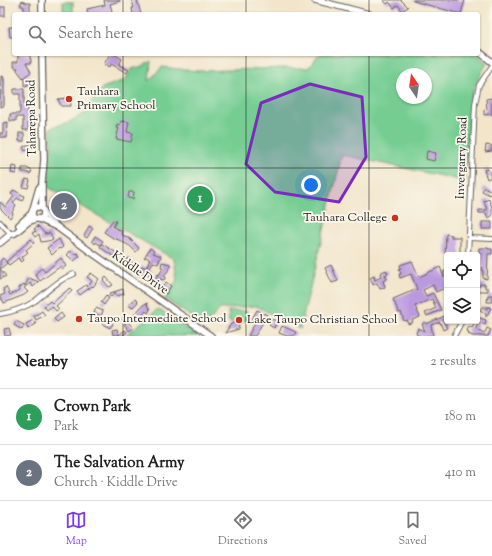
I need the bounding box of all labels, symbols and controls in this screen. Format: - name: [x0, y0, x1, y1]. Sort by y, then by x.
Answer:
- search box: [12, 12, 480, 56]
- icon: search: [26, 23, 48, 45]
- text: Search here: [58, 24, 133, 45]
- north arrow: [396, 68, 432, 104]
- street label: Taharepa Road: [22, 79, 42, 157]
- place label: Tauhara Primary School: [77, 83, 156, 115]
- marker: Tauhara Primary School: [64, 94, 74, 104]
- street label: Invergarry Road: [452, 116, 472, 200]
- your location: [301, 175, 321, 195]
- pin: 1: [187, 184, 213, 214]
- pin: 2: [51, 191, 77, 221]
- place label: Tauhara College: [303, 209, 387, 227]
- marker: Tauhara College: [390, 213, 400, 223]
- street label: Kiddle Drive: [108, 247, 172, 299]
- map controls: [444, 252, 480, 324]
- button: locate: [444, 252, 480, 288]
- button: layers: [444, 288, 480, 324]
- place label: Taupo Intermediate School: [87, 310, 227, 328]
- place label: Lake Taupo Christian School: [247, 311, 398, 329]
- marker: Taupo Intermediate School: [74, 314, 84, 324]
- marker: Lake Taupo Christian School: [234, 315, 244, 325]
- text: Nearby: [16, 350, 68, 374]
- text: 2 results: [431, 353, 476, 371]
- text: Crown Park: [54, 397, 131, 418]
- text: 1: [27, 408, 31, 426]
- text: 180 m: [445, 408, 476, 426]
- text: Park: [54, 418, 79, 436]
- text: The Salvation Army: [54, 453, 184, 474]
- text: 2: [26, 464, 32, 482]
- text: 410 m: [445, 464, 476, 482]
- text: Church · Kiddle Drive: [54, 474, 178, 492]
- tab: Map: [65, 509, 87, 549]
- tab: Directions: [218, 509, 268, 549]
- tab: Saved: [398, 509, 427, 549]

